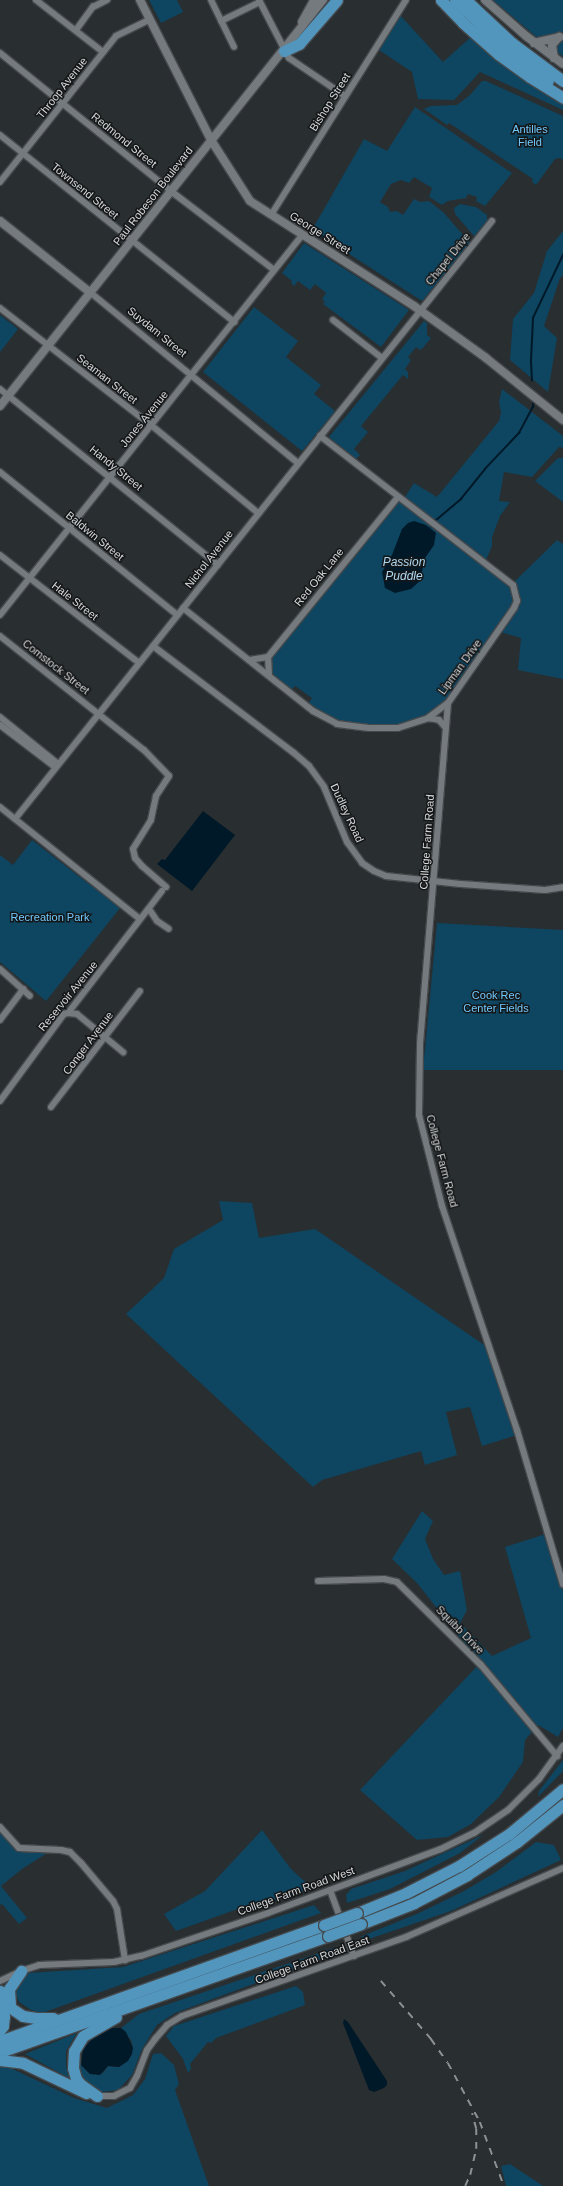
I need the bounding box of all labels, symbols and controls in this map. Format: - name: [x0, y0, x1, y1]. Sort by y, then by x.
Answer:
- street label: Throop Avenue: [34, 54, 90, 122]
- street label: Bishop Street: [307, 71, 353, 133]
- street label: Redmond Street: [89, 110, 159, 170]
- park label: Antilles Field: [512, 123, 548, 149]
- street label: Paul Robeson Boulevard: [110, 144, 196, 248]
- street label: Townsend Street: [49, 160, 121, 222]
- street label: George Street: [287, 209, 353, 257]
- street label: Chapel Drive: [423, 230, 473, 288]
- street label: Suydam Street: [125, 304, 189, 360]
- street label: Seaman Street: [74, 351, 140, 407]
- street label: Jones Avenue: [117, 388, 171, 450]
- street label: Handy Street: [87, 443, 145, 493]
- street label: Baldwin Street: [63, 509, 127, 563]
- street label: Nichol Avenue: [182, 527, 236, 591]
- street label: Red Oak Lane: [292, 545, 346, 609]
- water label: Passion Puddle: [383, 556, 425, 584]
- street label: Hale Street: [49, 579, 101, 623]
- street label: Comstock Street: [20, 637, 92, 697]
- street label: Lipman Drive: [436, 637, 484, 697]
- street label: Dudley Road: [328, 781, 366, 845]
- street label: College Farm Road: [417, 794, 437, 890]
- park label: Recreation Park: [11, 910, 89, 924]
- street label: Reservoir Avenue: [35, 958, 101, 1034]
- park label: Cook Rec Center Fields: [463, 989, 529, 1015]
- street label: Conger Avenue: [60, 1009, 116, 1077]
- street label: College Farm Road: [423, 1113, 461, 1209]
- street label: Squibb Drive: [433, 1603, 487, 1657]
- street label: College Farm Road West: [236, 1864, 356, 1918]
- street label: College Farm Road East: [253, 1933, 371, 1987]

